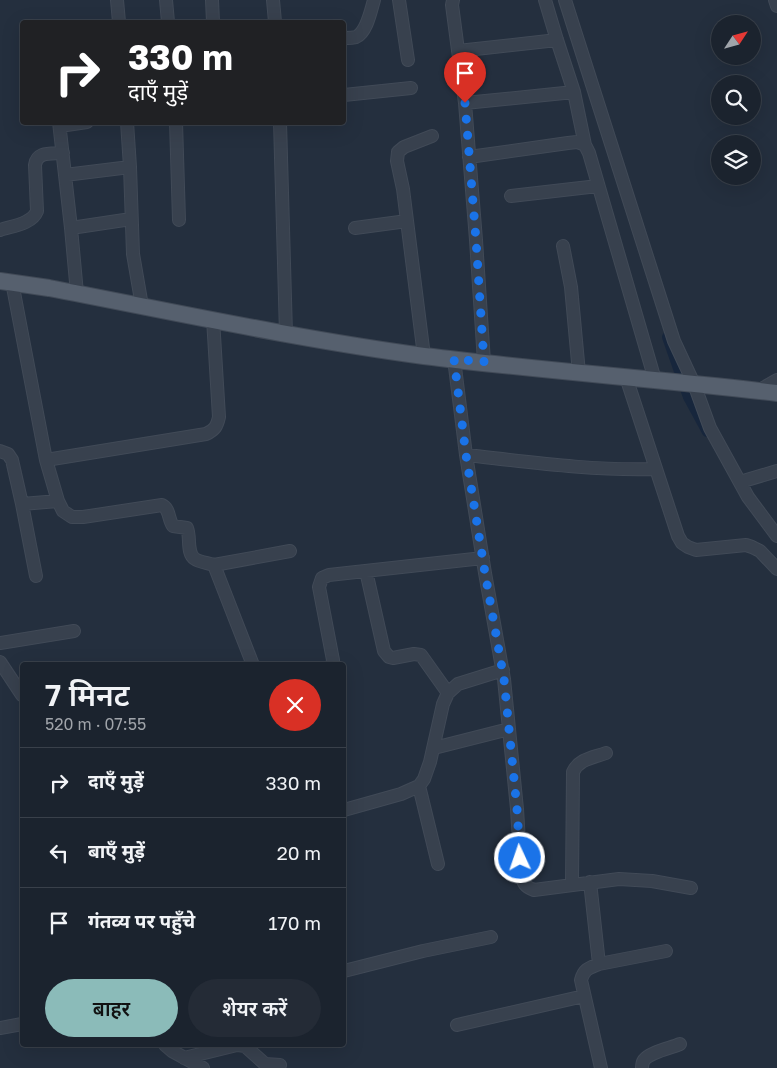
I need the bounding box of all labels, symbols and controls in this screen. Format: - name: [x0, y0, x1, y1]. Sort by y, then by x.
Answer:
- north arrow: [711, 15, 761, 65]
- map controls: [711, 15, 761, 185]
- text: 330 m: [128, 36, 233, 78]
- icon: right: [45, 40, 110, 105]
- pin: [444, 52, 486, 103]
- icon: arrive: [451, 59, 479, 87]
- button: search: [711, 75, 761, 125]
- text: दाएँ मुड़ें: [128, 78, 188, 105]
- button: layers: [711, 135, 761, 185]
- text: 7 मिनट: [45, 677, 130, 713]
- button: close: [269, 679, 321, 731]
- text: 520 m · 07:55: [45, 714, 146, 734]
- icon: right: [45, 769, 73, 797]
- text: दाएँ मुड़ें: [88, 769, 144, 792]
- text: 330 m: [265, 771, 321, 794]
- position arrow: [493, 831, 545, 883]
- icon: left: [45, 839, 73, 867]
- text: बाएँ मुड़ें: [88, 839, 145, 862]
- text: 20 m: [277, 841, 321, 864]
- icon: arrive: [45, 909, 73, 937]
- text: गंतव्य पर पहुँचे: [88, 909, 195, 932]
- text: 170 m: [268, 911, 321, 934]
- button: बाहर: [45, 979, 178, 1037]
- button: शेयर करें: [188, 979, 321, 1037]

